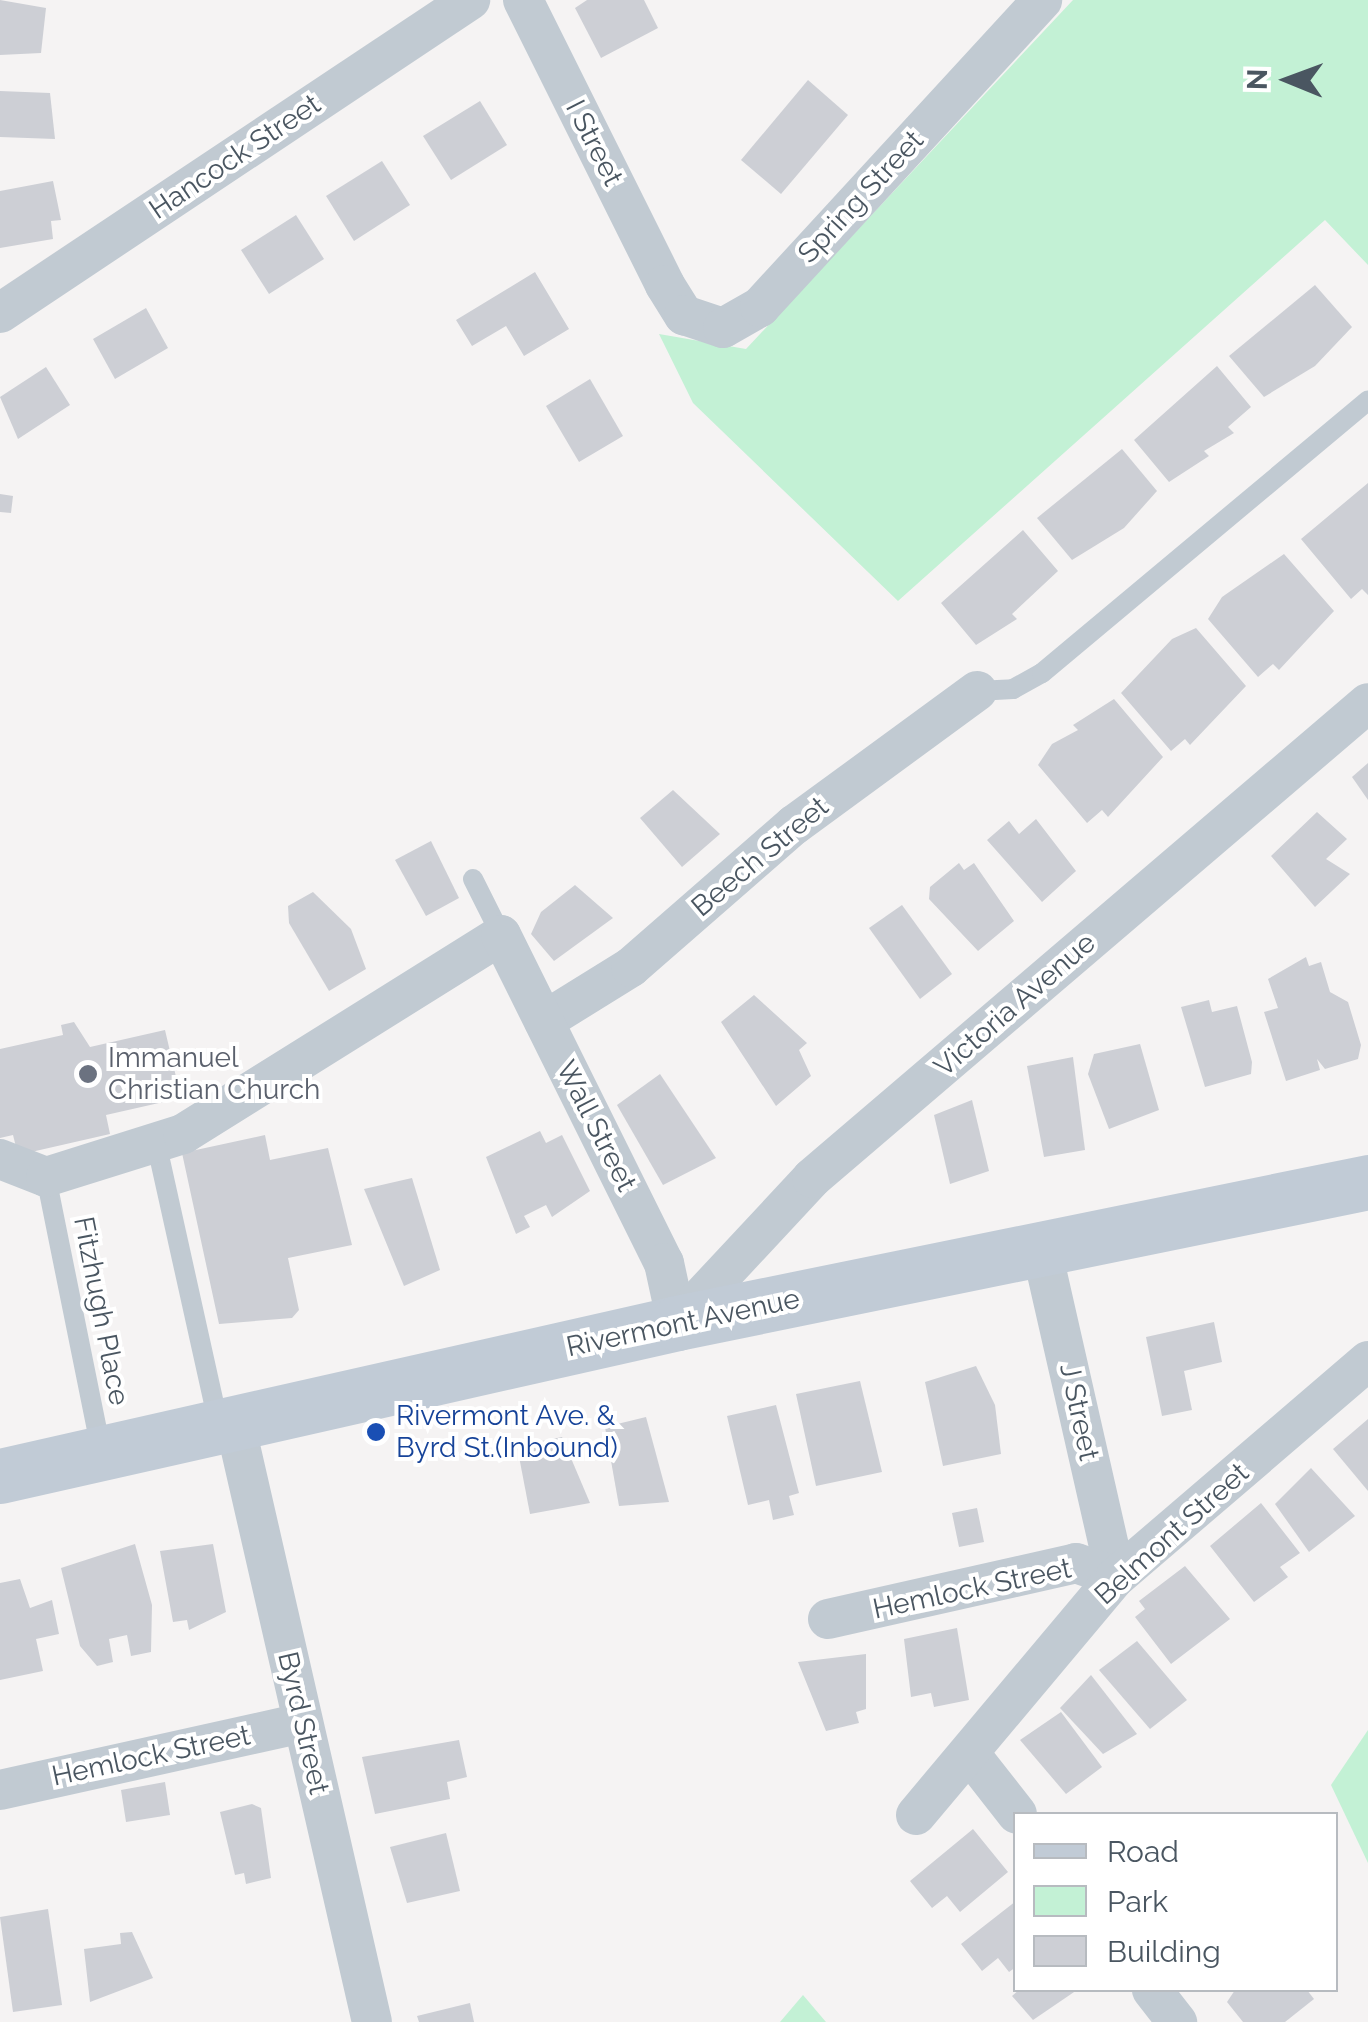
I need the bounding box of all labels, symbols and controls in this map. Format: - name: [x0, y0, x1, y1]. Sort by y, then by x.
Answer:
- north arrow: [1238, 30, 1338, 130]
- text: N: [1241, 68, 1274, 90]
- street label: Hancock Street: [143, 87, 327, 227]
- street label: I Street: [558, 95, 630, 191]
- street label: Spring Street: [791, 124, 931, 270]
- street label: Beech Street: [685, 790, 835, 924]
- street label: Victoria Avenue: [927, 926, 1103, 1084]
- place label: Immanuel Christian Church: [108, 1041, 320, 1107]
- street label: Wall Street: [549, 1055, 643, 1197]
- marker: Immanuel Christian Church: [77, 1063, 99, 1085]
- street label: Fitzhugh Place: [66, 1214, 136, 1408]
- street label: Rivermont Avenue: [563, 1282, 803, 1364]
- street label: J Street: [1052, 1360, 1106, 1464]
- place label: Rivermont Ave. & Byrd St.(Inbound): [396, 1399, 618, 1465]
- marker: Rivermont Ave. & Byrd St.(Inbound): [365, 1421, 387, 1443]
- street label: Belmont Street: [1088, 1456, 1256, 1612]
- street label: Hemlock Street: [870, 1552, 1074, 1626]
- street label: Byrd Street: [270, 1648, 336, 1798]
- street label: Hemlock Street: [49, 1719, 253, 1793]
- legend: [1013, 1812, 1338, 1992]
- text: Road: [1107, 1834, 1179, 1869]
- text: Park: [1107, 1884, 1168, 1919]
- text: Building: [1107, 1934, 1221, 1969]

